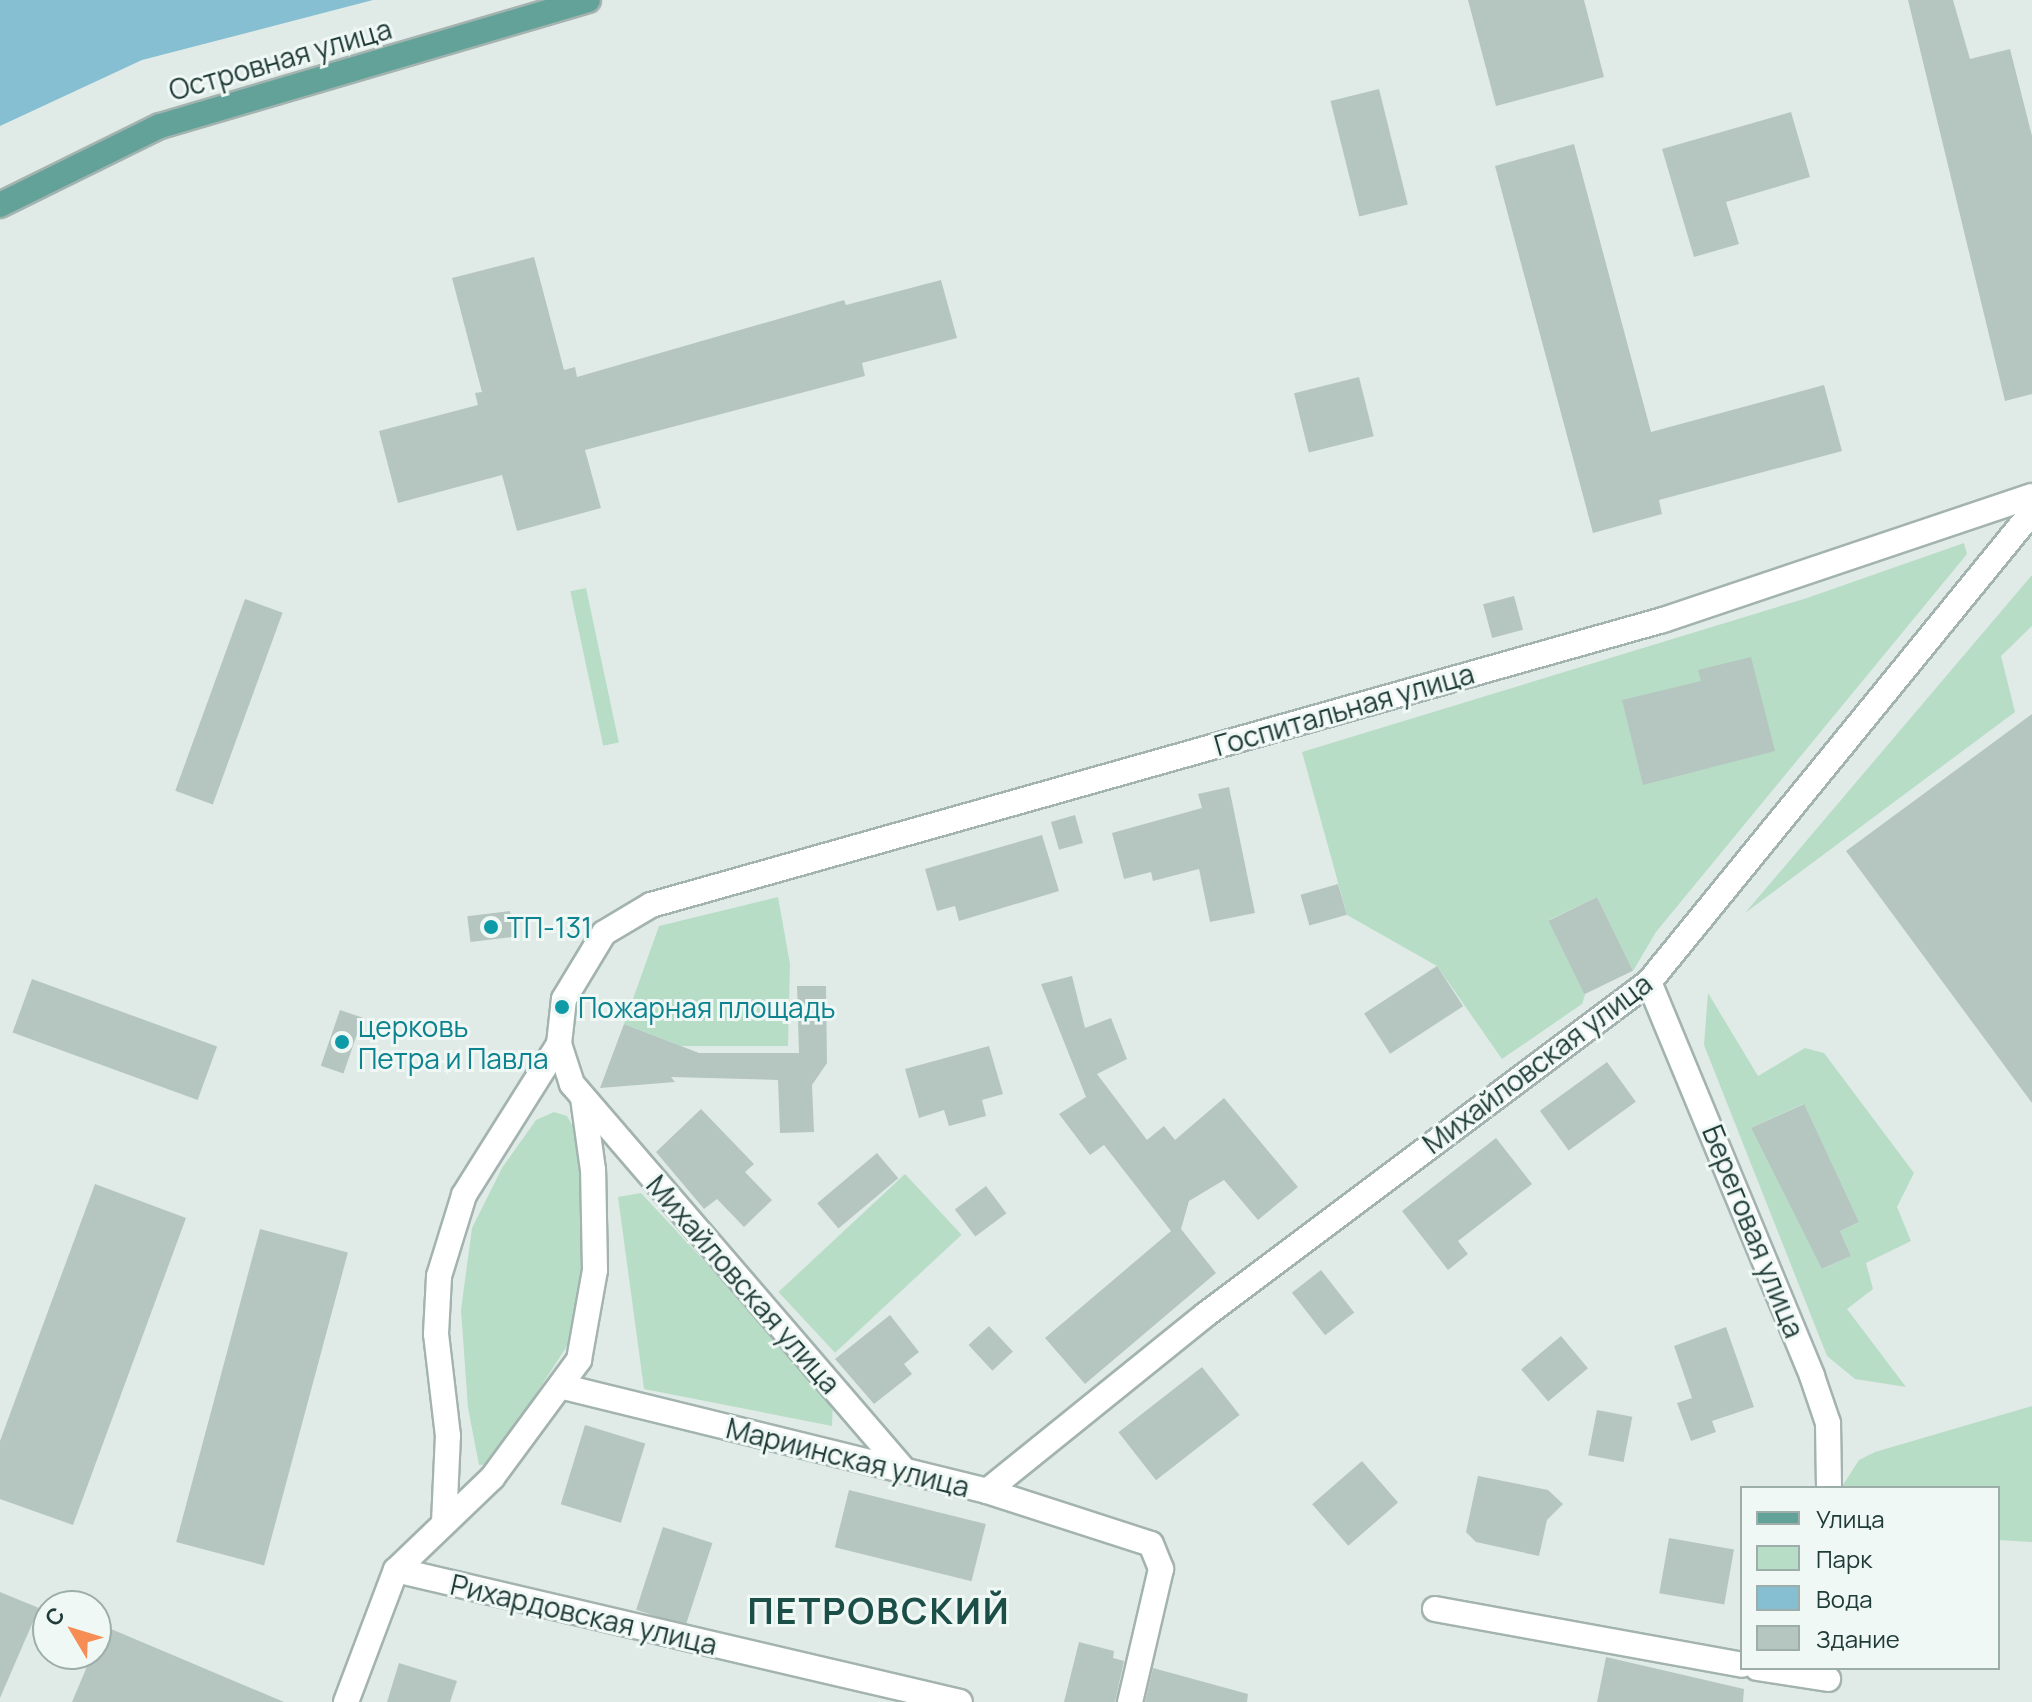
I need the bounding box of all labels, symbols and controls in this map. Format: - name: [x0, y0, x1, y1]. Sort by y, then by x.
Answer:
- street label: Островная улица: [165, 11, 395, 107]
- street label: Госпитальная улица: [1210, 656, 1478, 762]
- place label: ТП-131: [507, 910, 592, 944]
- marker: ТП-131: [482, 918, 500, 936]
- street label: Михайловская улица: [1416, 966, 1658, 1160]
- place label: Пожарная площадь: [578, 990, 835, 1024]
- marker: Пожарная площадь: [553, 998, 571, 1016]
- place label: церковь Петра и Павла: [358, 1009, 549, 1075]
- marker: церковь Петра и Павла: [333, 1033, 351, 1051]
- street label: Береговая улица: [1696, 1120, 1812, 1342]
- street label: Михайловская улица: [640, 1168, 848, 1400]
- street label: Мариинская улица: [723, 1411, 973, 1503]
- legend: [1740, 1486, 2000, 1670]
- text: Улица: [1816, 1502, 1885, 1535]
- text: Парк: [1816, 1542, 1872, 1575]
- street label: Рихардовская улица: [447, 1567, 721, 1661]
- text: Вода: [1816, 1582, 1873, 1615]
- district label: ПЕТРОВСКИЙ: [747, 1589, 1011, 1633]
- north arrow: [32, 1590, 112, 1670]
- text: С: [38, 1601, 71, 1632]
- text: Здание: [1816, 1622, 1900, 1655]

